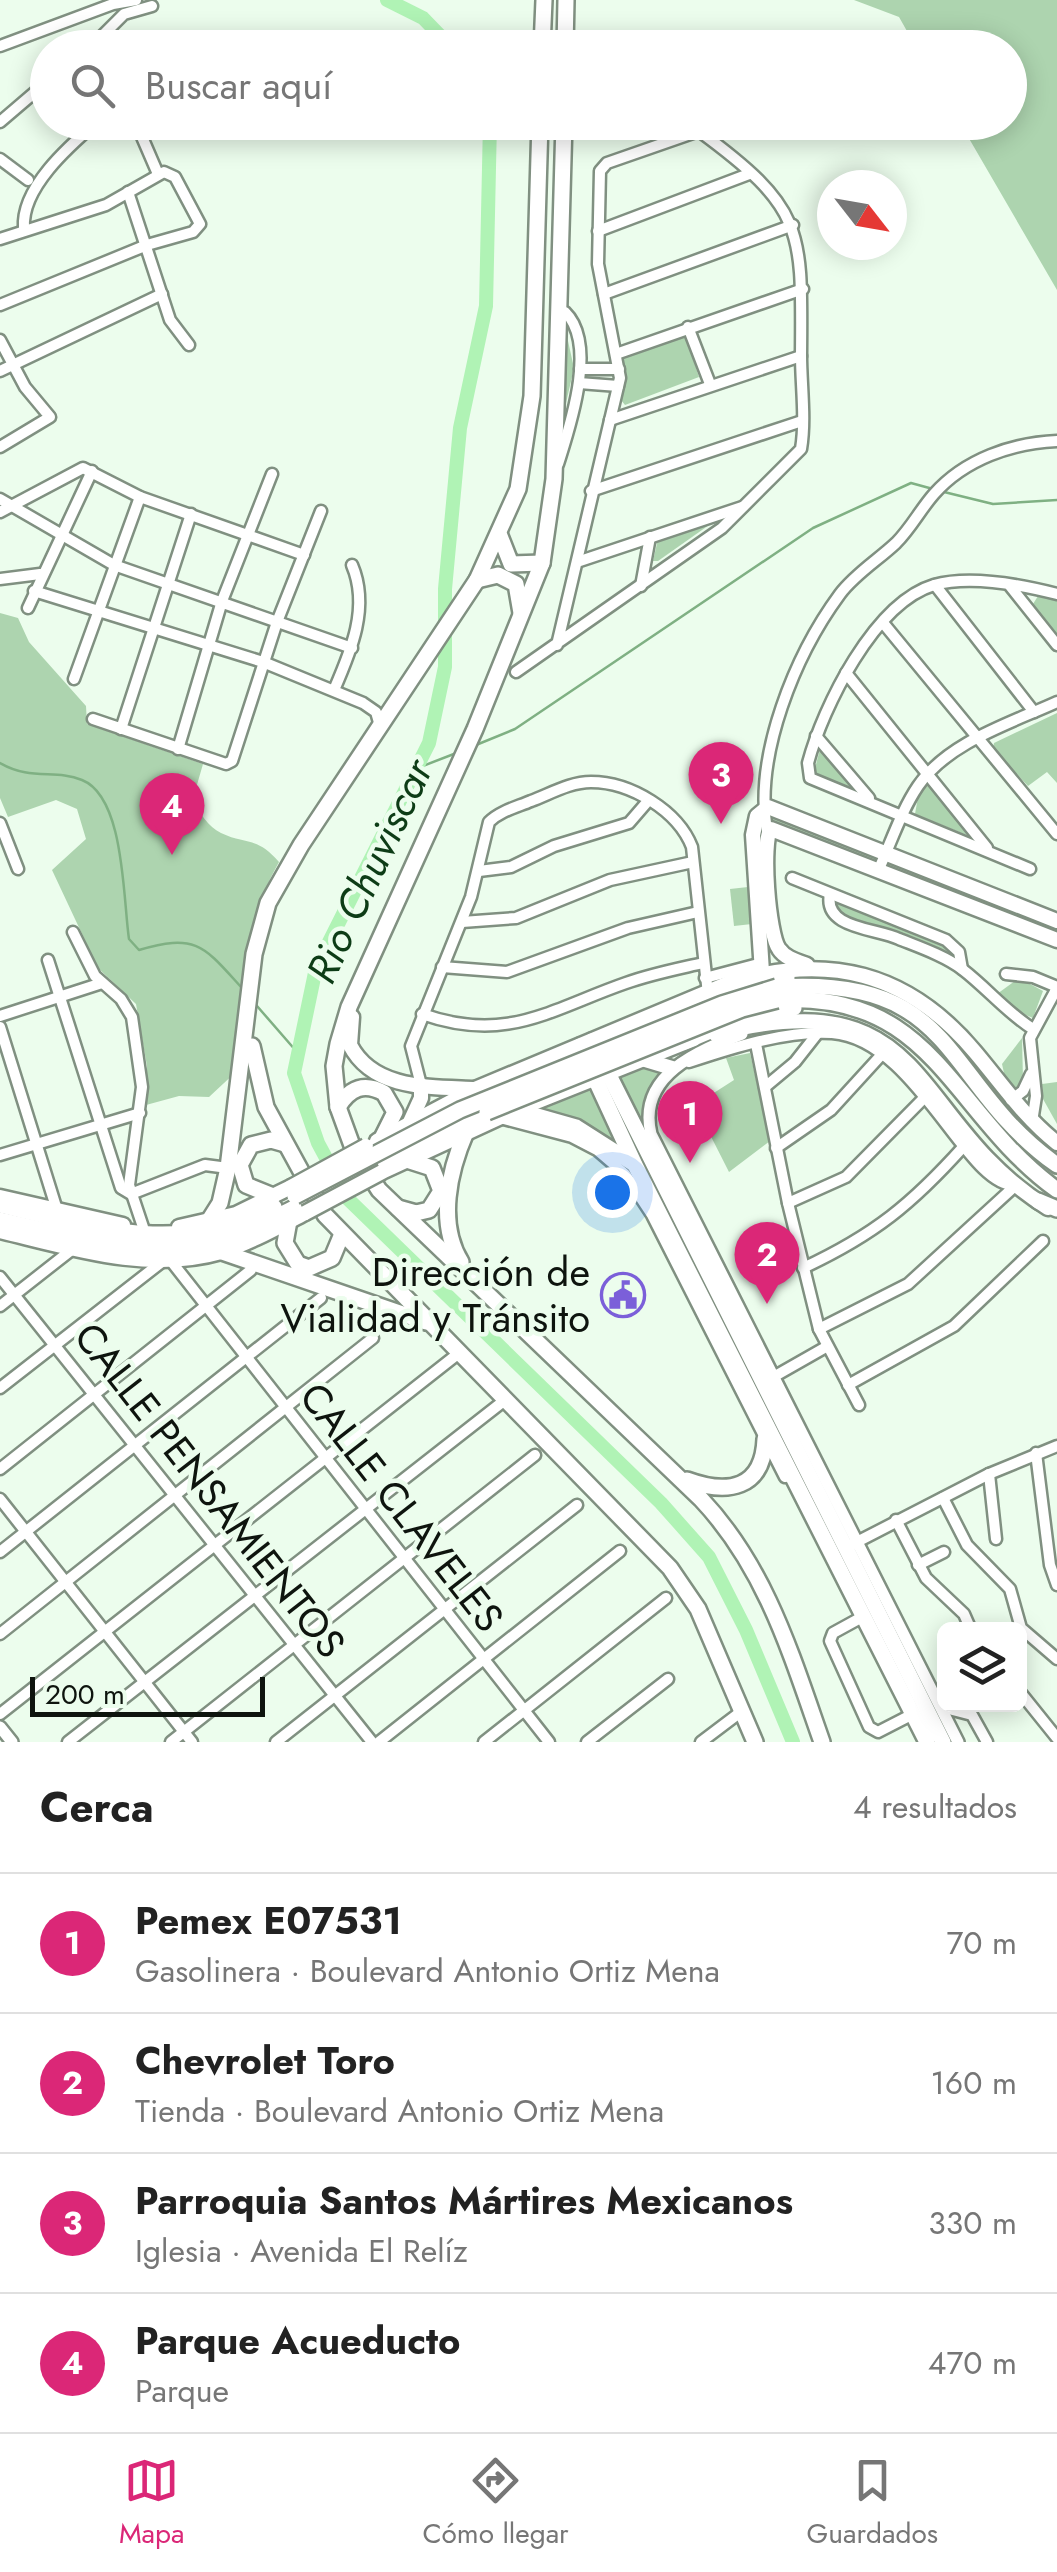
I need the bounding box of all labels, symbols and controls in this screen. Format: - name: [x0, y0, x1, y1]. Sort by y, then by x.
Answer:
- search box: [30, 30, 1027, 140]
- icon: search: [65, 58, 120, 113]
- text: Buscar aquí: [145, 58, 332, 113]
- north arrow: [817, 170, 907, 260]
- pin: 3: [688, 742, 754, 824]
- water label: Rio Chuviscar: [291, 747, 449, 993]
- pin: 4: [140, 772, 204, 855]
- pin: 1: [658, 1080, 722, 1163]
- your location: [587, 1167, 638, 1218]
- pin: 2: [734, 1222, 800, 1304]
- place label: Dirección de Vialidad y Tránsito: [280, 1243, 590, 1347]
- public building icon: Dirección de Vialidad y Tránsito: [600, 1272, 646, 1318]
- street label: CALLE PENSAMIENTOS: [60, 1310, 360, 1670]
- street label: CALLE CLAVELES: [286, 1370, 518, 1644]
- map controls: [937, 1622, 1027, 1712]
- button: layers: [937, 1622, 1027, 1712]
- scale bar: [30, 1672, 265, 1716]
- text: 200 m: [45, 1674, 125, 1715]
- text: Cerca: [40, 1777, 154, 1838]
- text: 4 resultados: [853, 1784, 1017, 1830]
- text: Pemex E07531: [135, 1893, 402, 1948]
- text: 1: [64, 1920, 81, 1966]
- text: 70 m: [946, 1920, 1017, 1966]
- text: Gasolinera · Boulevard Antonio Ortiz Mena: [135, 1948, 720, 1994]
- text: Chevrolet Toro: [135, 2033, 395, 2088]
- text: 2: [62, 2060, 83, 2106]
- text: 160 m: [930, 2060, 1017, 2106]
- text: Tienda · Boulevard Antonio Ortiz Mena: [135, 2088, 664, 2134]
- text: Parroquia Santos Mártires Mexicanos: [135, 2173, 793, 2228]
- text: 3: [63, 2200, 82, 2246]
- text: 330 m: [928, 2200, 1017, 2246]
- text: Iglesia · Avenida El Relíz: [135, 2228, 468, 2274]
- text: Parque Acueducto: [135, 2313, 460, 2368]
- text: 4: [61, 2340, 84, 2386]
- text: 470 m: [928, 2340, 1017, 2386]
- text: Parque: [135, 2368, 229, 2414]
- tab: Mapa: [119, 2453, 185, 2554]
- tab: Cómo llegar: [422, 2453, 569, 2554]
- tab: Guardados: [807, 2453, 938, 2554]

